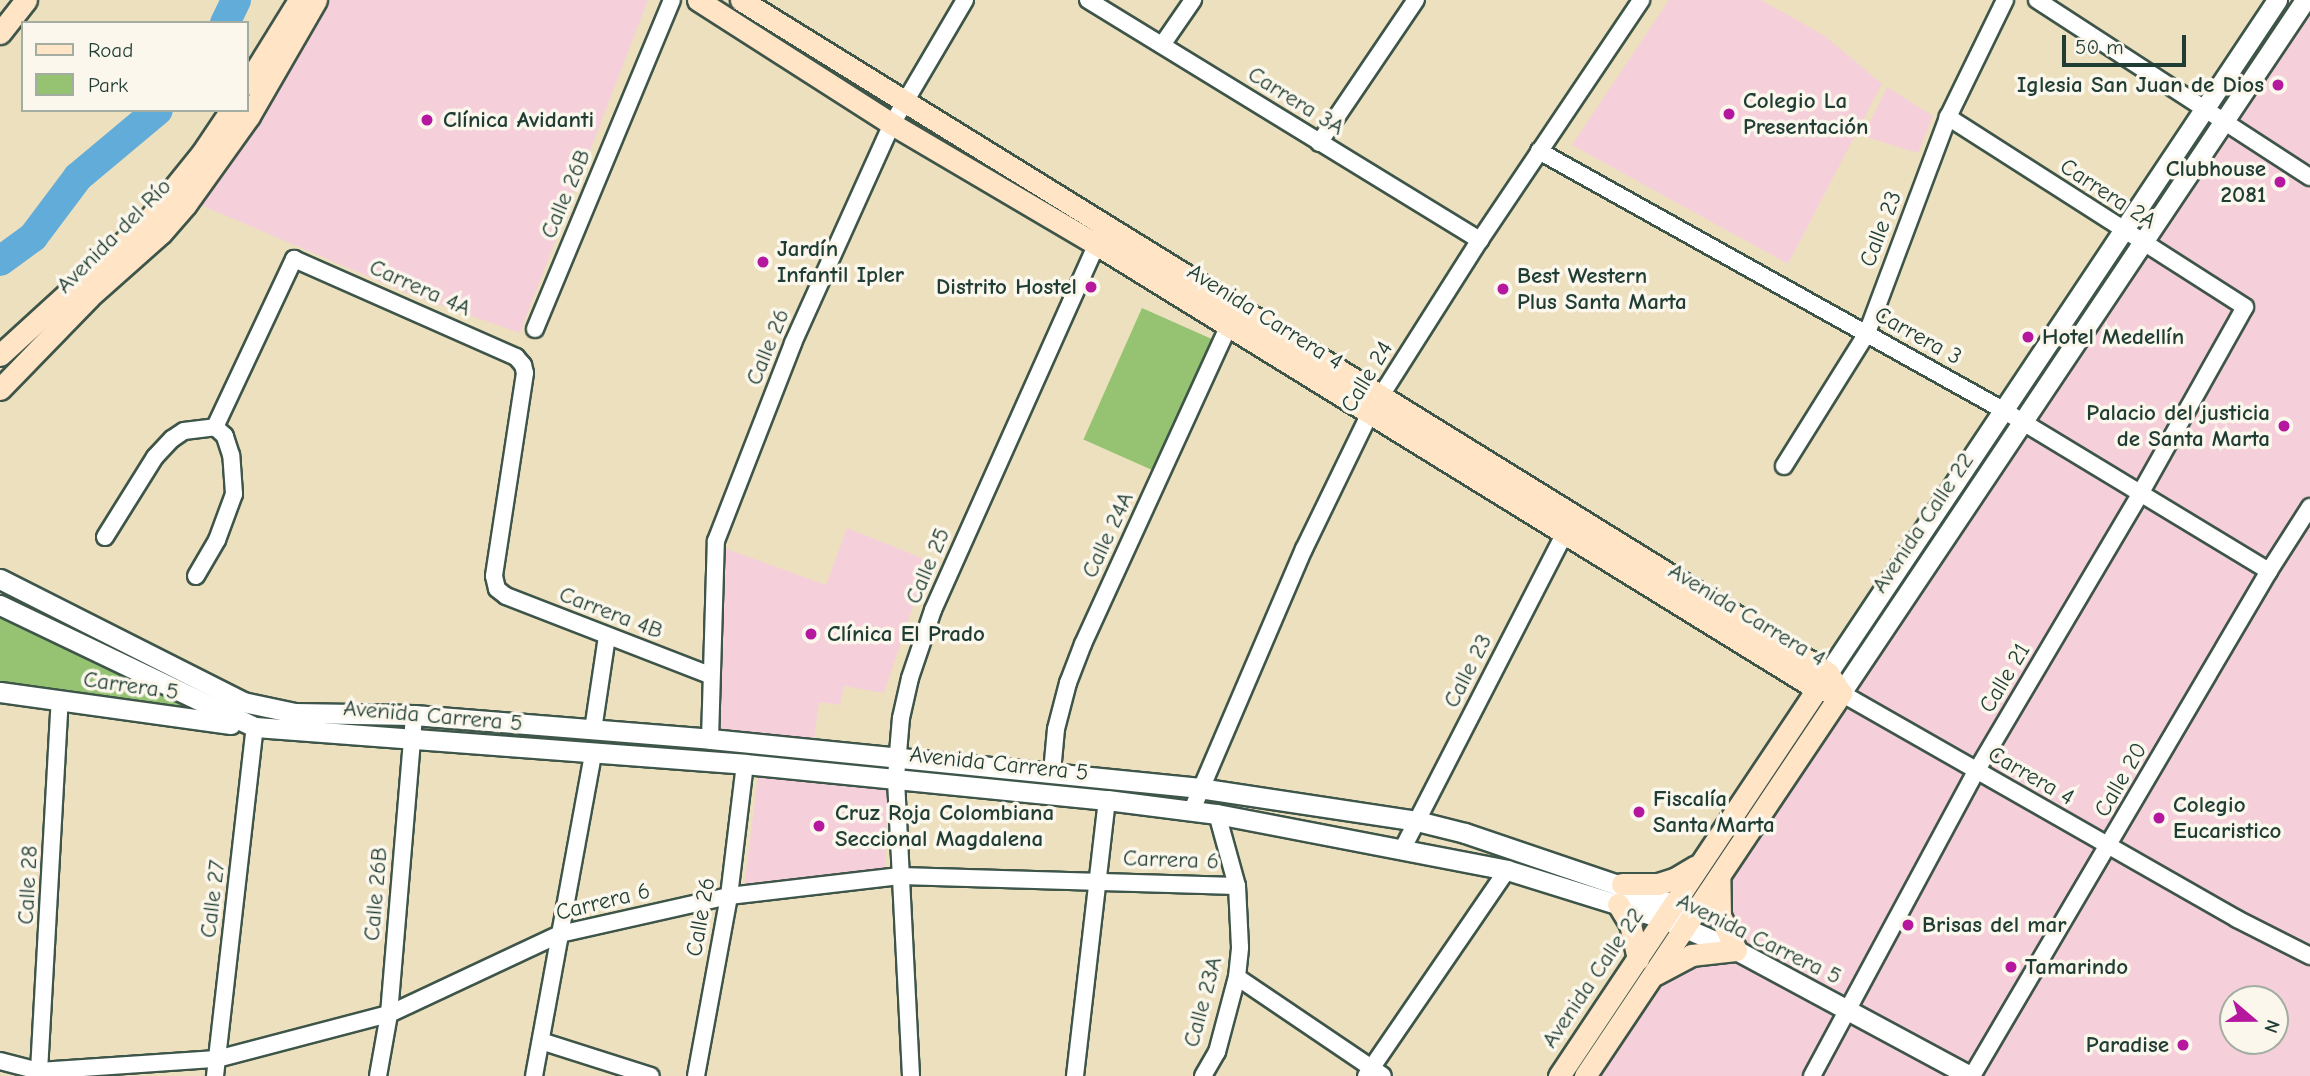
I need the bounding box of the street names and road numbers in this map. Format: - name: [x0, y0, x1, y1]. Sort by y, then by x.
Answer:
- street label: Carrera 3A: [1243, 61, 1349, 141]
- street label: Calle 26B: [535, 145, 597, 243]
- street label: Carrera 2A: [2055, 153, 2161, 235]
- street label: Avenida del Río: [51, 173, 177, 299]
- street label: Calle 23: [1854, 187, 1908, 271]
- street label: Carrera 4A: [365, 253, 475, 323]
- street label: Avenida Carrera 4: [1182, 258, 1348, 376]
- street label: Carrera 3: [1870, 301, 1966, 371]
- street label: Calle 26: [740, 305, 796, 389]
- street label: Calle 24: [1335, 336, 1399, 418]
- street label: Avenida Calle 22: [1866, 448, 1980, 598]
- street label: Calle 24A: [1076, 488, 1140, 582]
- street label: Calle 25: [900, 524, 956, 608]
- street label: Avenida Carrera 4: [1663, 557, 1831, 673]
- street label: Carrera 4B: [555, 581, 667, 645]
- street label: Calle 23: [1438, 630, 1498, 712]
- street label: Calle 21: [1973, 638, 2037, 718]
- street label: Carrera 5: [82, 666, 180, 706]
- street label: Avenida Carrera 5: [342, 694, 524, 738]
- street label: Calle 20: [2089, 738, 2153, 822]
- street label: Carrera 4: [1983, 740, 2079, 812]
- street label: Avenida Carrera 5: [908, 741, 1090, 787]
- street label: Calle 28: [12, 845, 44, 925]
- street label: Carrera 6: [1123, 845, 1219, 875]
- street label: Calle 26B: [358, 846, 394, 942]
- street label: Calle 27: [195, 859, 231, 939]
- street label: Calle 26: [680, 875, 722, 959]
- street label: Carrera 6: [553, 877, 653, 927]
- street label: Avenida Carrera 5: [1672, 887, 1846, 991]
- street label: Avenida Calle 22: [1536, 903, 1650, 1053]
- street label: Calle 23A: [1178, 954, 1228, 1050]

